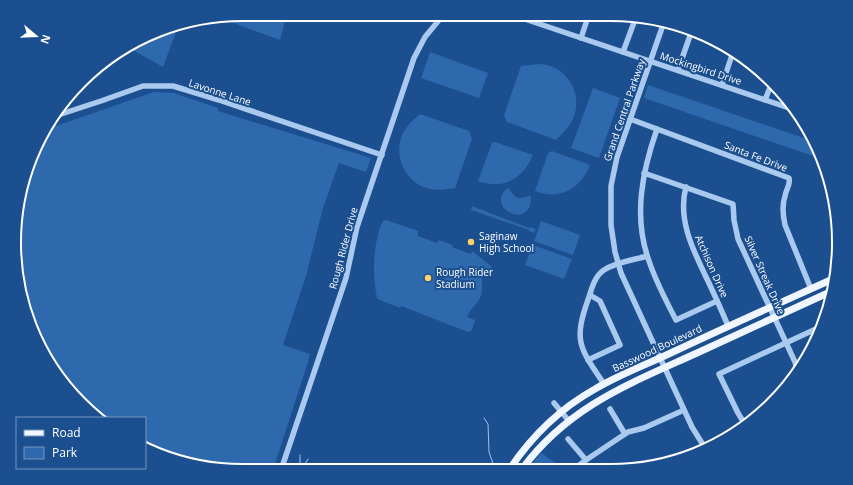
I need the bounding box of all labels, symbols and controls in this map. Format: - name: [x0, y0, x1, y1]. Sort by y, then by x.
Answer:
- north arrow: [16, 16, 56, 56]
- text: N: [37, 33, 54, 46]
- street label: Mockingbird Drive: [658, 48, 744, 88]
- street label: Grand Central Parkway: [600, 56, 648, 163]
- street label: Lavonne Lane: [187, 75, 253, 109]
- street label: Santa Fe Drive: [722, 138, 790, 175]
- street label: Rough Rider Drive: [325, 205, 361, 290]
- place label: Saginaw High School: [479, 229, 534, 255]
- street label: Atchison Drive: [692, 232, 732, 300]
- street label: Silver Streak Drive: [741, 234, 789, 317]
- marker: Saginaw High School: [466, 237, 476, 247]
- place label: Rough Rider Stadium: [436, 265, 493, 291]
- marker: Rough Rider Stadium: [423, 273, 433, 283]
- street label: Basswood Boulevard: [610, 321, 704, 375]
- legend: [16, 417, 146, 469]
- text: Road: [52, 424, 81, 441]
- text: Park: [52, 444, 78, 461]

